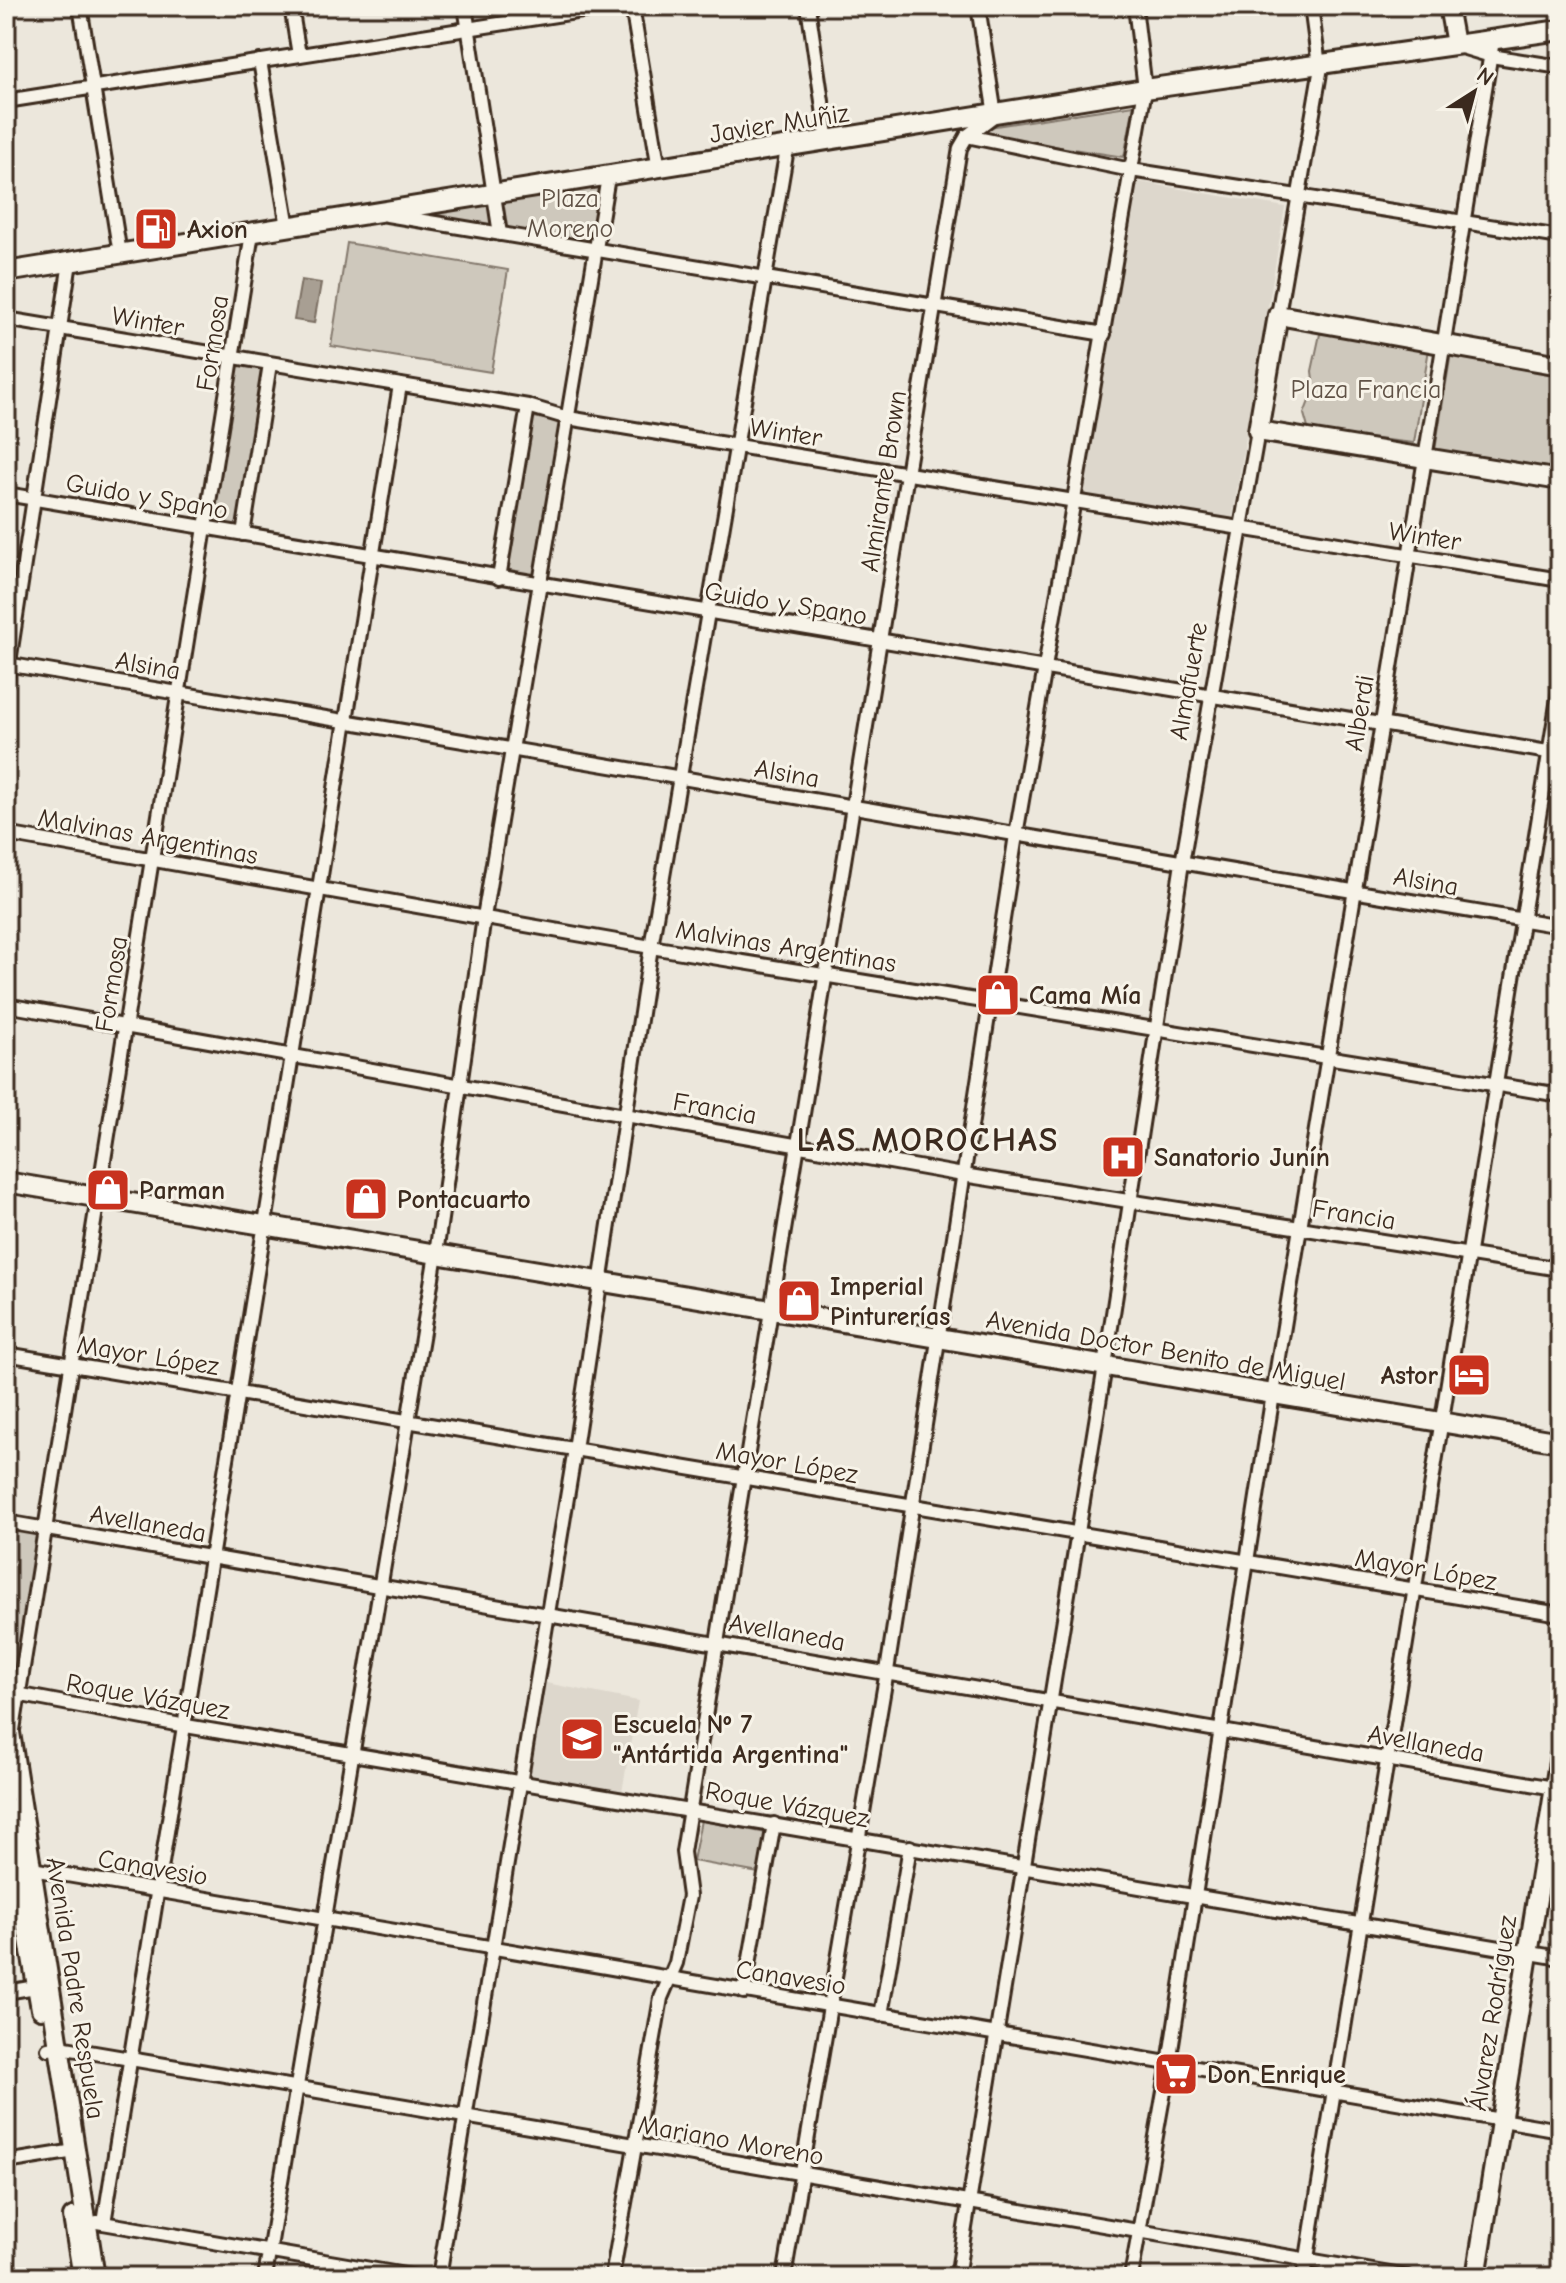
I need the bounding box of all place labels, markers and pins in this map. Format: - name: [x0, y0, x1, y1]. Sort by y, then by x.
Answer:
- fuel station icon: Axion: [132, 205, 180, 253]
- place label: Axion: [187, 215, 248, 245]
- shop icon: Cama Mía: [974, 971, 1022, 1019]
- place label: Cama Mía: [1029, 981, 1142, 1011]
- hospital icon: Sanatorio Junín: [1099, 1133, 1147, 1181]
- place label: Sanatorio Junín: [1154, 1143, 1330, 1173]
- shop icon: Parman: [84, 1166, 132, 1214]
- shop icon: Pontacuarto: [342, 1175, 390, 1223]
- place label: Parman: [139, 1176, 225, 1206]
- place label: Pontacuarto: [397, 1185, 531, 1215]
- place label: Imperial Pinturerías: [830, 1272, 950, 1332]
- shop icon: Imperial Pinturerías: [775, 1277, 823, 1325]
- hotel icon: Astor: [1445, 1351, 1493, 1399]
- place label: Astor: [1381, 1361, 1439, 1391]
- place label: Escuela Nº 7 "Antártida Argentina": [613, 1710, 848, 1770]
- school or university icon: Escuela Nº 7 "Antártida Argentina": [558, 1715, 606, 1763]
- supermarket icon: Don Enrique: [1152, 2050, 1200, 2098]
- place label: Don Enrique: [1207, 2060, 1346, 2090]

